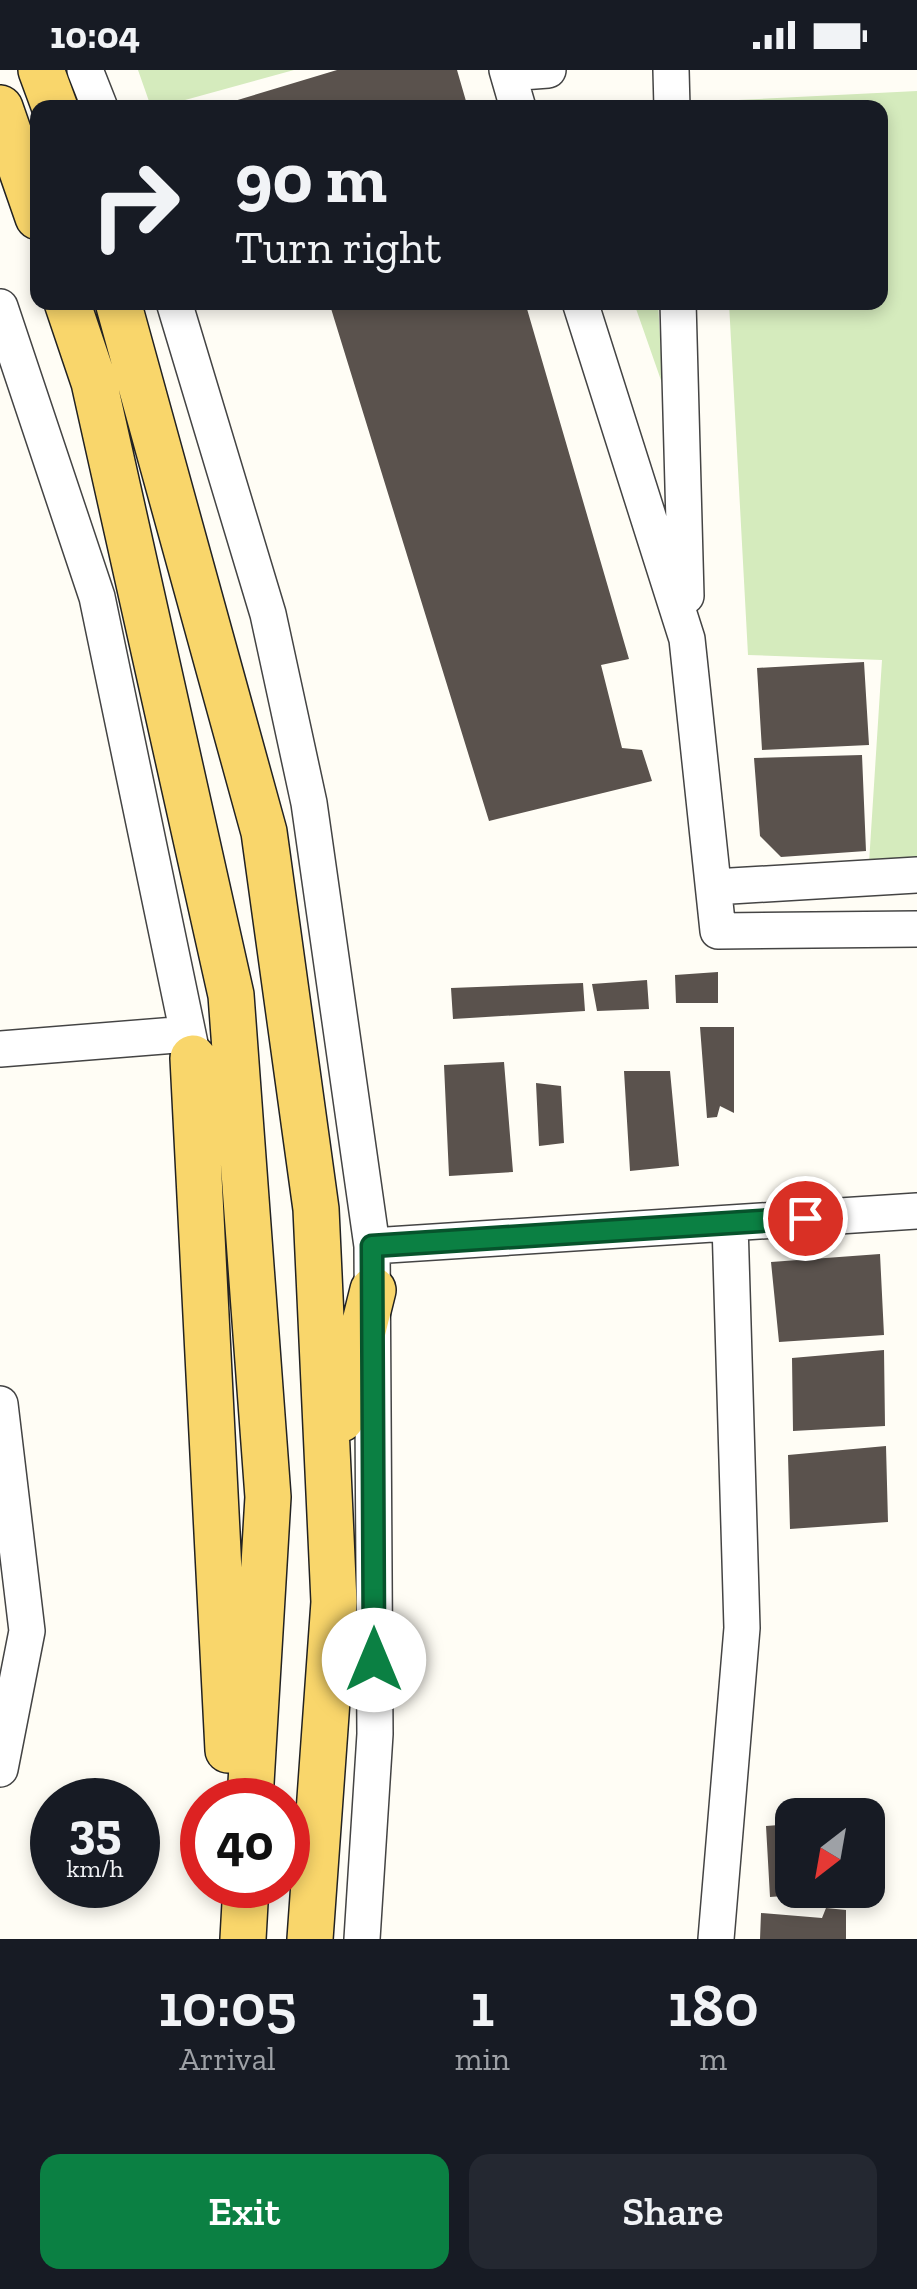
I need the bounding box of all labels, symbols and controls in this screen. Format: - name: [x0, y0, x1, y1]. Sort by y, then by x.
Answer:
- text: 10:04: [50, 12, 140, 58]
- text: 90 m: [235, 136, 387, 220]
- icon: right: [70, 140, 200, 270]
- text: Turn right: [235, 221, 441, 275]
- pin: [763, 1176, 848, 1261]
- icon: arrive: [778, 1191, 833, 1246]
- position arrow: [322, 1608, 426, 1712]
- speed limit sign: 40: [180, 1778, 310, 1908]
- north arrow: [775, 1798, 885, 1908]
- map controls: [775, 1798, 885, 1908]
- text: 35: [69, 1801, 121, 1861]
- text: km/h: [66, 1853, 124, 1883]
- text: 10:05: [158, 1969, 297, 2041]
- text: 1: [470, 1969, 494, 2041]
- text: 180: [668, 1969, 759, 2041]
- text: Arrival: [179, 2040, 276, 2078]
- text: min: [455, 2040, 510, 2078]
- text: m: [700, 2040, 727, 2078]
- button: Exit: [40, 2154, 449, 2269]
- button: Share: [469, 2154, 877, 2269]

